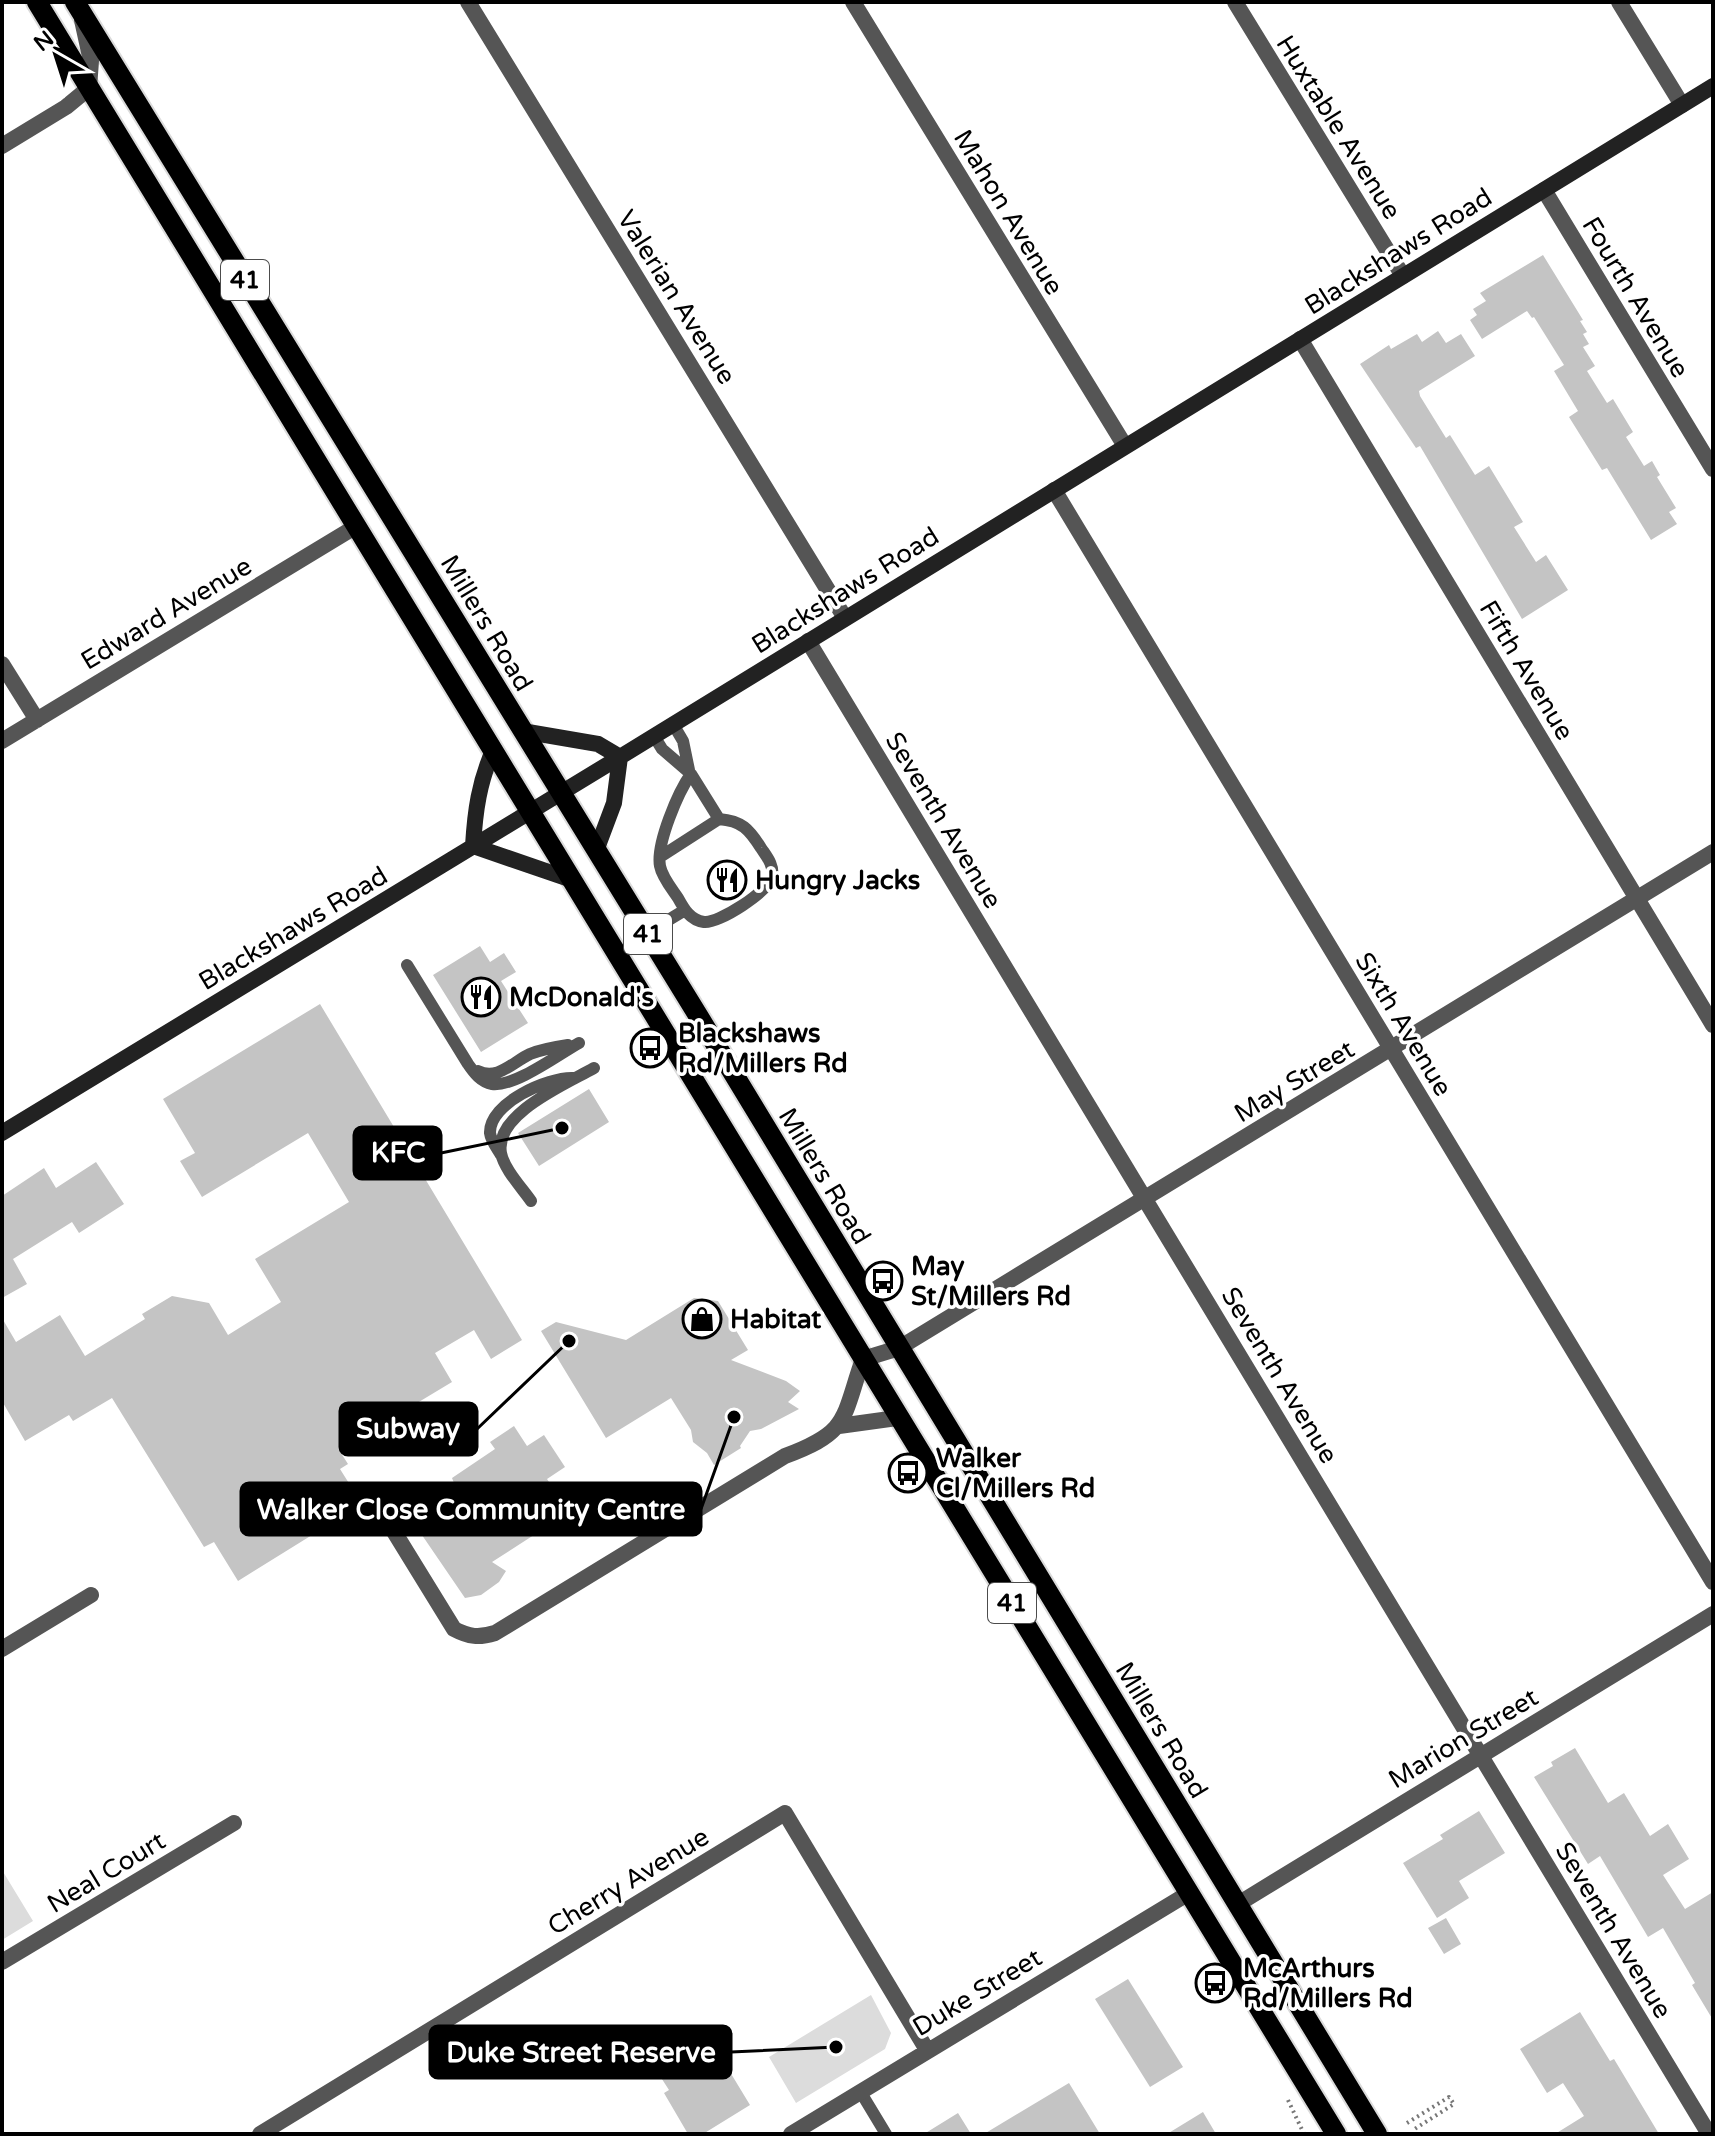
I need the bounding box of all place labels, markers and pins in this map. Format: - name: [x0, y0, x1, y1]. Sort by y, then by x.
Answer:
- restaurant icon: Hungry Jacks: [706, 859, 748, 901]
- place label: Hungry Jacks: [755, 865, 920, 896]
- restaurant icon: McDonald's: [460, 976, 502, 1018]
- place label: McDonald's: [509, 982, 654, 1013]
- place label: Blackshaws Rd/Millers Rd: [678, 1018, 848, 1079]
- bus stop icon: Blackshaws Rd/Millers Rd: [629, 1027, 671, 1069]
- callout: KFC: [354, 1127, 441, 1179]
- place label: May St/Millers Rd: [911, 1251, 1071, 1312]
- bus stop icon: May St/Millers Rd: [862, 1260, 904, 1302]
- shop icon: Habitat: [681, 1298, 723, 1340]
- place label: Habitat: [730, 1304, 821, 1335]
- callout: Subway: [340, 1403, 477, 1455]
- place label: Walker Cl/Millers Rd: [936, 1443, 1095, 1504]
- bus stop icon: Walker Cl/Millers Rd: [887, 1452, 929, 1494]
- callout: Walker Close Community Centre: [241, 1483, 701, 1535]
- place label: McArthurs Rd/Millers Rd: [1243, 1953, 1413, 2014]
- bus stop icon: McArthurs Rd/Millers Rd: [1194, 1962, 1236, 2004]
- callout: Duke Street Reserve: [430, 2026, 731, 2078]

